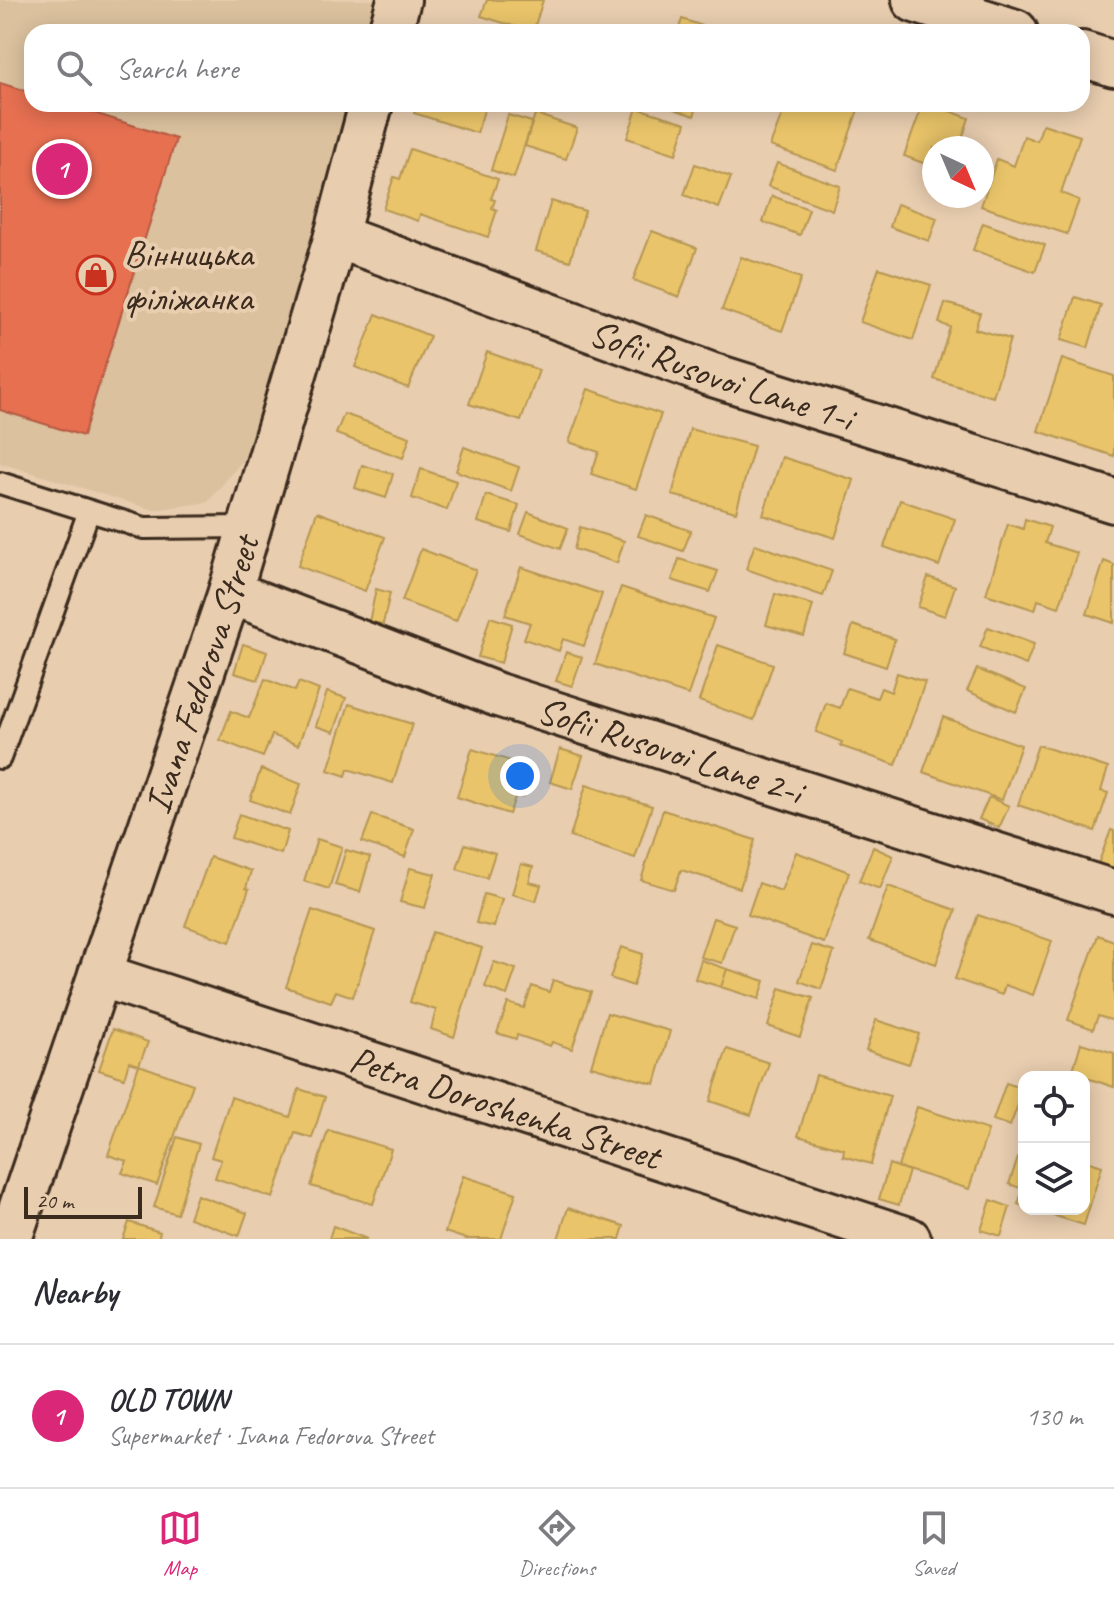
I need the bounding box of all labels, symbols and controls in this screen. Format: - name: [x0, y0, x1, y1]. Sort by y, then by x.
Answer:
- search box: [24, 24, 1090, 112]
- icon: search: [52, 46, 96, 90]
- text: Search here: [116, 49, 238, 87]
- north arrow: [922, 136, 994, 208]
- pin: 1: [36, 139, 88, 199]
- place label: Вінницька філіжанка: [124, 230, 255, 321]
- shop icon: Вінницька філіжанка: [75, 254, 117, 296]
- street label: Sofii Rusovoi Lane 1-i: [583, 308, 863, 442]
- street label: Ivana Fedorova Street: [133, 527, 270, 819]
- street label: Sofii Rusovoi Lane 2-i: [532, 686, 812, 816]
- your location: [500, 756, 540, 796]
- street label: Petra Doroshenka Street: [344, 1035, 669, 1181]
- map controls: [1018, 1071, 1090, 1215]
- button: locate: [1018, 1071, 1090, 1143]
- button: layers: [1018, 1143, 1090, 1215]
- scale bar: [24, 1183, 142, 1219]
- text: 20 m: [36, 1187, 73, 1215]
- text: Nearby: [32, 1270, 118, 1313]
- text: OLD TOWN: [108, 1381, 228, 1419]
- text: 1: [52, 1400, 64, 1433]
- text: 130 m: [1026, 1400, 1082, 1433]
- text: Supermarket · Ivana Fedorova Street: [108, 1419, 434, 1452]
- tab: Map: [158, 1506, 202, 1582]
- tab: Directions: [519, 1506, 595, 1582]
- tab: Saved: [912, 1506, 956, 1582]

